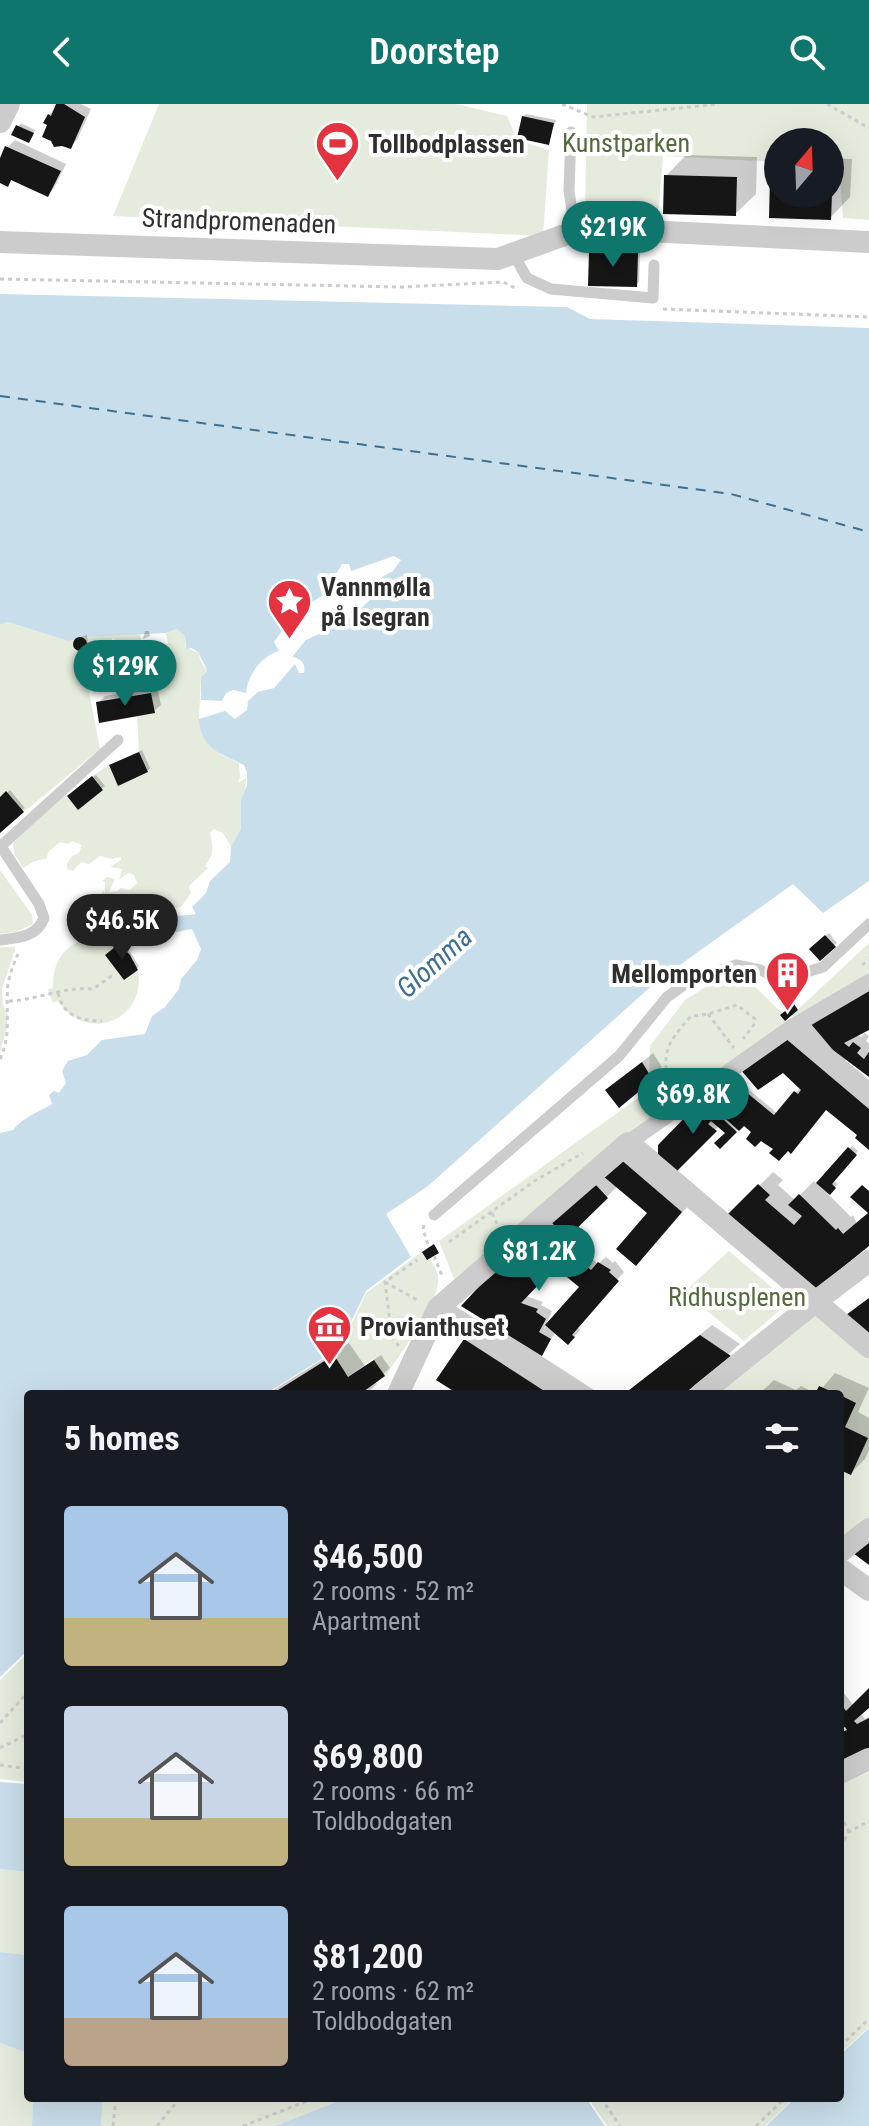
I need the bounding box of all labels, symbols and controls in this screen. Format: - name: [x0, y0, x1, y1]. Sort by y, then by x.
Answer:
- icon: back: [40, 30, 84, 74]
- icon: search: [785, 30, 829, 74]
- text: Doorstep: [369, 31, 500, 73]
- sports icon: Tollbodplassen: [313, 120, 361, 183]
- park label: Kunstparken: [562, 128, 690, 158]
- north arrow: [764, 128, 844, 208]
- map controls: [764, 128, 844, 208]
- place label: Tollbodplassen: [368, 129, 525, 159]
- pin: $219K: [557, 201, 669, 269]
- street label: Strandpromenaden: [141, 203, 337, 239]
- text: $219K: [580, 212, 646, 242]
- place label: Vannmølla på Isegran: [321, 572, 431, 632]
- place icon: Vannmølla på Isegran: [266, 578, 314, 641]
- pin: $129K: [69, 640, 181, 708]
- text: $129K: [92, 651, 158, 681]
- pin: $46.5K: [57, 894, 187, 962]
- text: $46.5K: [85, 905, 159, 935]
- water label: Glomma: [390, 920, 479, 1005]
- building icon: Mellomporten: [764, 950, 812, 1013]
- place label: Mellomporten: [611, 959, 757, 989]
- pin: $69.8K: [628, 1068, 758, 1136]
- text: $69.8K: [656, 1079, 730, 1109]
- pin: $81.2K: [474, 1225, 604, 1293]
- text: $81.2K: [502, 1236, 576, 1266]
- park label: Ridhusplenen: [668, 1282, 806, 1312]
- museum icon: Provianthuset: [305, 1303, 353, 1366]
- place label: Provianthuset: [360, 1312, 505, 1342]
- icon: filters: [760, 1416, 804, 1460]
- text: 5 homes: [64, 1418, 180, 1458]
- text: $46,500: [312, 1536, 423, 1576]
- icon: home: [128, 1538, 224, 1634]
- text: 2 rooms · 52 m²: [312, 1576, 474, 1606]
- text: Apartment: [312, 1606, 421, 1636]
- text: $69,800: [312, 1736, 423, 1776]
- icon: home: [128, 1738, 224, 1834]
- text: 2 rooms · 66 m²: [312, 1776, 474, 1806]
- text: Toldbodgaten: [312, 1806, 453, 1836]
- text: $81,200: [312, 1936, 423, 1976]
- icon: home: [128, 1938, 224, 2034]
- text: 2 rooms · 62 m²: [312, 1976, 474, 2006]
- text: Toldbodgaten: [312, 2006, 453, 2036]

